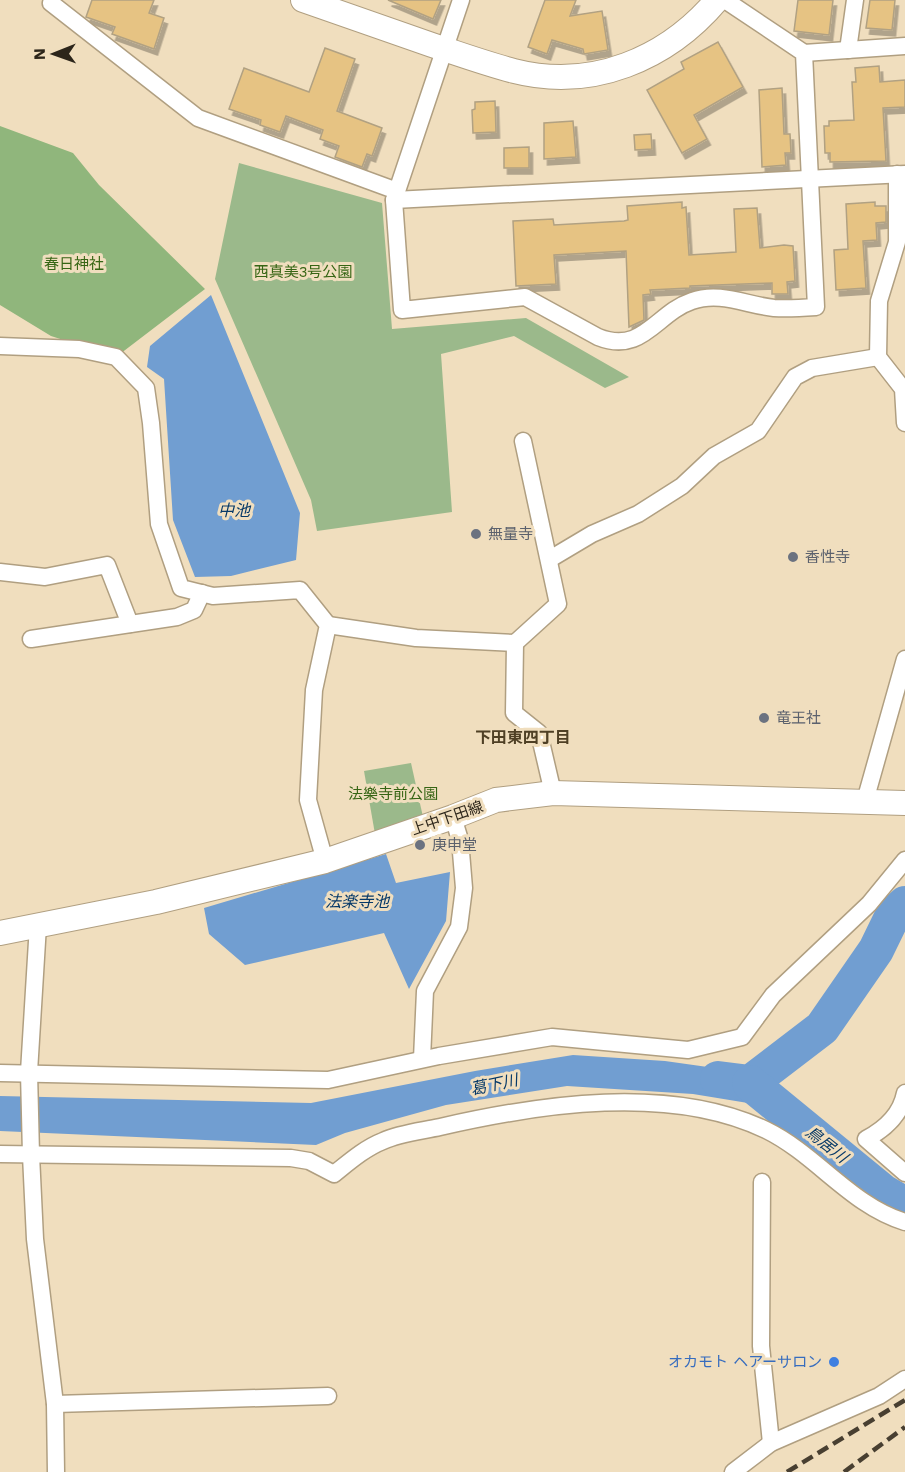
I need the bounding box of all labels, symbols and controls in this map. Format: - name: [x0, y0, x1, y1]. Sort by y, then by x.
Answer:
- north arrow: [24, 24, 84, 84]
- text: N: [30, 48, 49, 60]
- park label: 春日神社: [44, 255, 104, 273]
- park label: 西真美3号公園: [254, 263, 352, 281]
- water label: 中池: [218, 501, 252, 520]
- place label: 無量寺: [488, 525, 533, 543]
- marker: 無量寺: [469, 527, 483, 541]
- place label: 香性寺: [805, 548, 850, 566]
- marker: 香性寺: [786, 550, 800, 564]
- place label: 竜王社: [776, 709, 821, 727]
- marker: 竜王社: [757, 711, 771, 725]
- district label: 下田東四丁目: [475, 728, 571, 747]
- park label: 法樂寺前公園: [348, 785, 438, 803]
- street label: 上中下田線: [409, 797, 485, 839]
- place label: 庚申堂: [432, 836, 477, 854]
- marker: 庚申堂: [413, 838, 427, 852]
- water label: 法楽寺池: [325, 892, 391, 911]
- water label: 葛下川: [469, 1070, 522, 1099]
- water label: 鳥居川: [802, 1122, 853, 1168]
- place label: オカモト ヘアーサロン: [668, 1353, 822, 1371]
- marker: オカモト ヘアーサロン: [827, 1355, 841, 1369]

